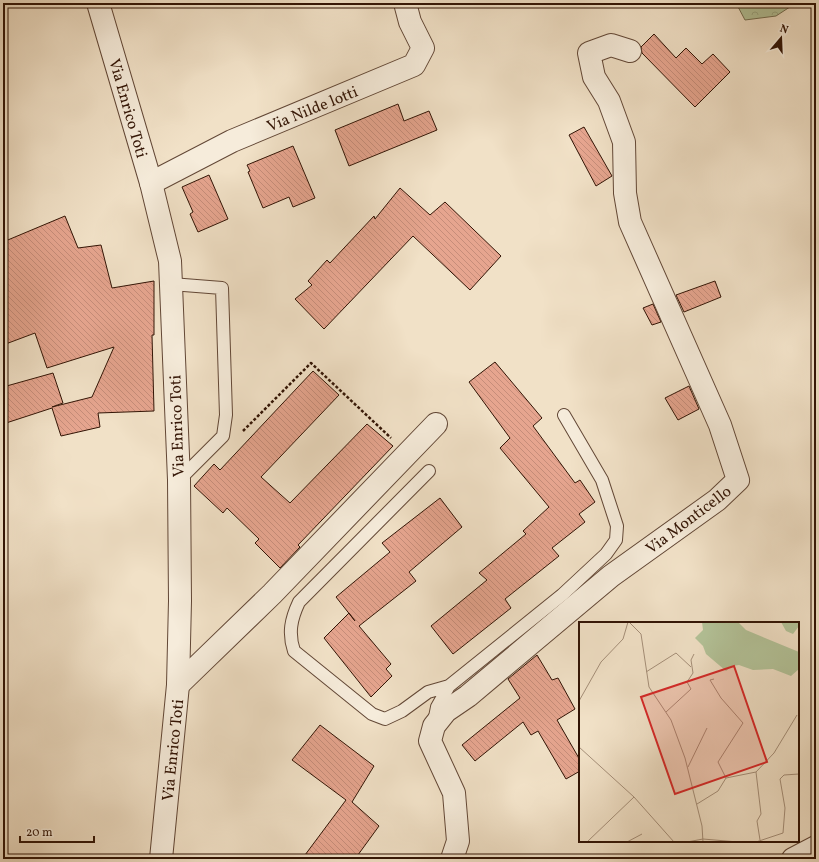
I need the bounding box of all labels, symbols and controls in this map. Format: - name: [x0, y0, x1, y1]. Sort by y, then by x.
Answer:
- north arrow: [761, 18, 801, 58]
- text: N: [778, 22, 790, 38]
- street label: Via Enrico Toti: [102, 56, 152, 161]
- street label: Via Nilde lotti: [264, 81, 362, 138]
- street label: Via Enrico Toti: [165, 374, 191, 477]
- street label: Via Monticello: [642, 481, 737, 560]
- inset map: [579, 622, 799, 842]
- street label: Via Enrico Toti: [158, 698, 190, 802]
- scale bar: [20, 818, 94, 844]
- text: 20 m: [26, 825, 53, 841]

